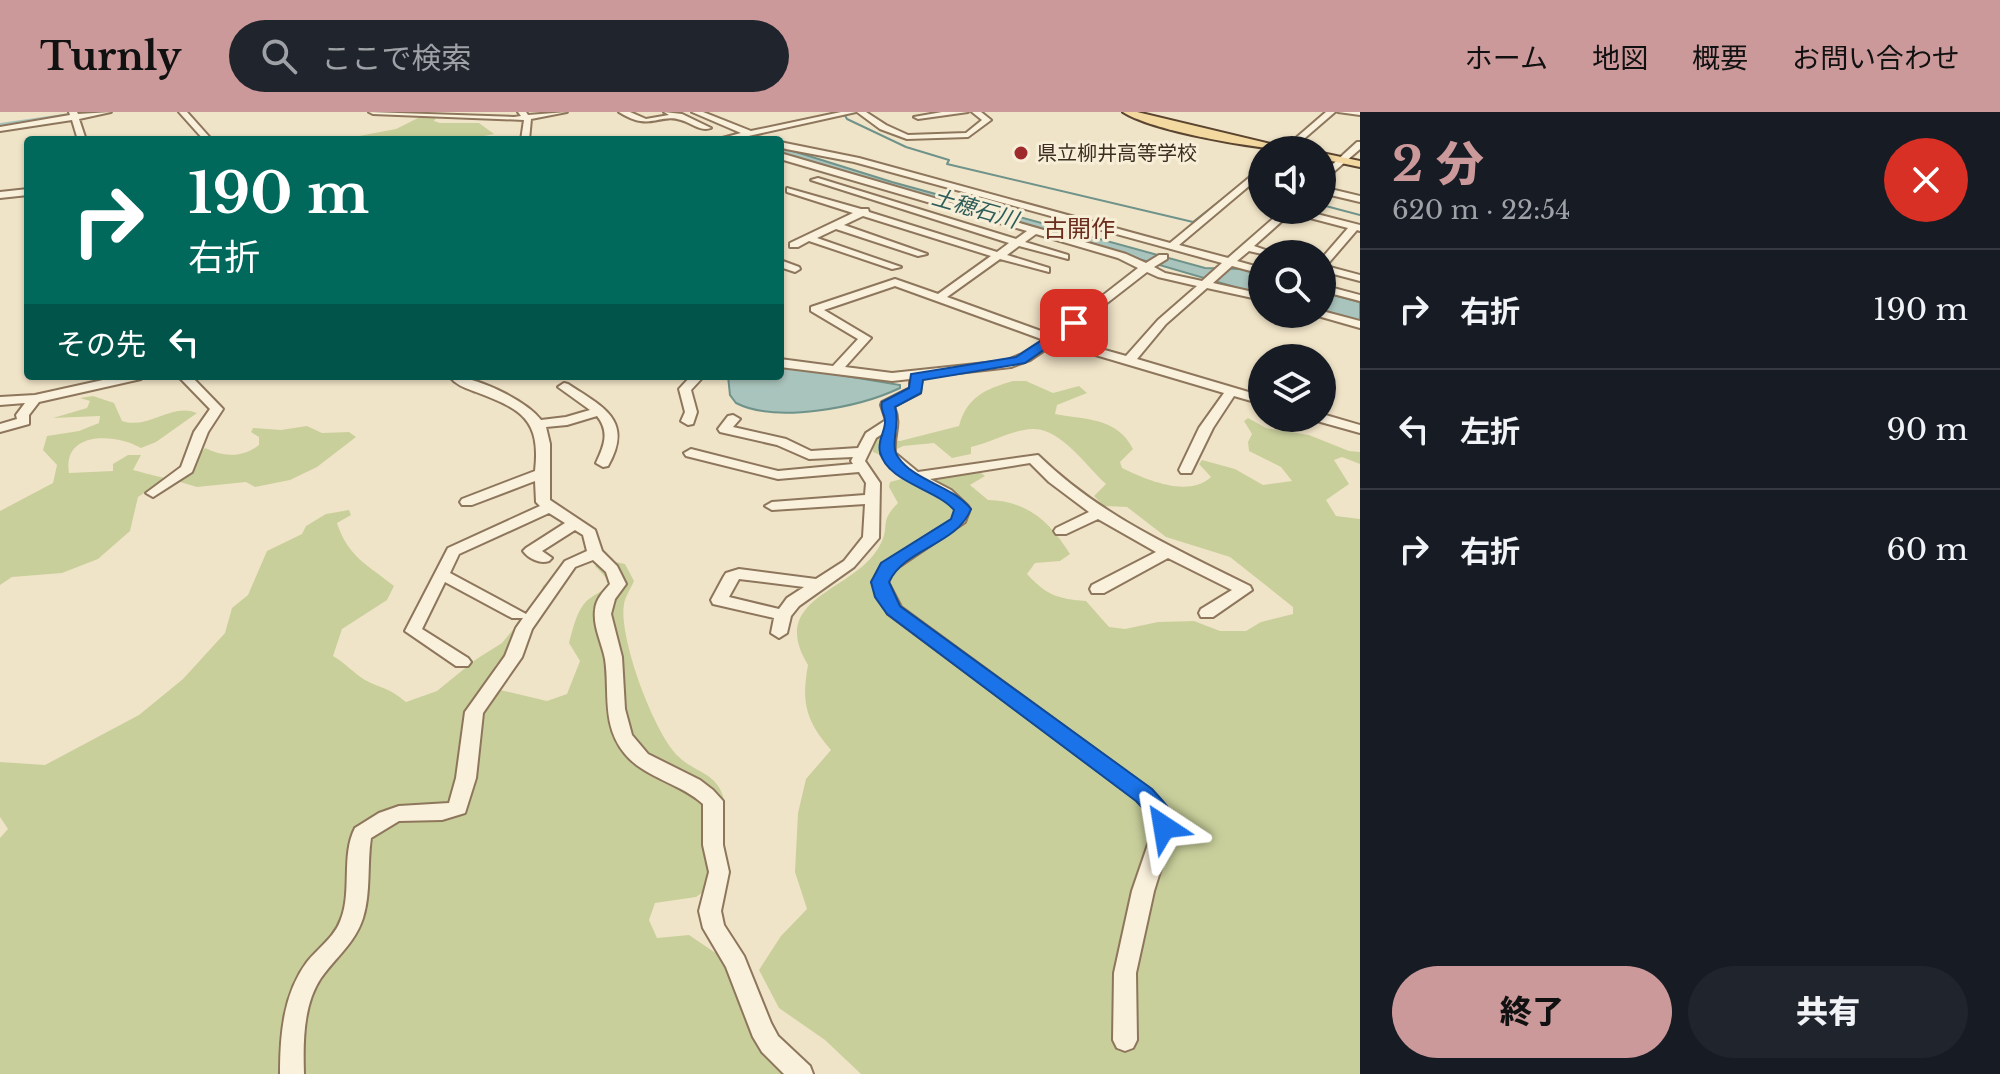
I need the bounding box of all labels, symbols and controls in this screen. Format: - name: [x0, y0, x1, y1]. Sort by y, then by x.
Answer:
- search box: [229, 20, 789, 92]
- text: Turnly: [40, 33, 181, 80]
- icon: search: [257, 34, 301, 78]
- text: ここで検索: [321, 40, 471, 77]
- text: ホーム: [1465, 41, 1548, 76]
- text: 地図: [1592, 41, 1648, 76]
- text: 概要: [1692, 41, 1748, 76]
- text: お問い合わせ: [1792, 41, 1960, 76]
- text: 2 分: [1392, 134, 1484, 194]
- map controls: [1248, 136, 1336, 432]
- button: sound: [1248, 136, 1336, 224]
- button: close: [1884, 138, 1968, 222]
- place label: 県立柳井高等学校: [1037, 141, 1197, 165]
- marker: 県立柳井高等学校: [1012, 144, 1030, 162]
- text: 190 m: [188, 159, 369, 228]
- icon: right: [56, 168, 160, 272]
- water label: 土穂石川: [929, 183, 1023, 234]
- text: 620 m · 22:54: [1392, 194, 1570, 226]
- district label: 古開作: [1043, 214, 1115, 243]
- text: 右折: [188, 235, 260, 280]
- button: search: [1248, 240, 1336, 328]
- icon: right: [1392, 287, 1436, 331]
- pin: [1040, 289, 1108, 357]
- text: 190 m: [1873, 291, 1968, 328]
- text: 右折: [1460, 293, 1520, 330]
- icon: arrive: [1052, 301, 1096, 345]
- icon: left: [162, 320, 206, 364]
- text: その先: [56, 326, 146, 363]
- button: layers: [1248, 344, 1336, 432]
- icon: left: [1392, 407, 1436, 451]
- text: 90 m: [1886, 411, 1968, 448]
- text: 左折: [1460, 413, 1520, 450]
- icon: right: [1392, 527, 1436, 571]
- text: 60 m: [1886, 531, 1968, 568]
- text: 右折: [1460, 533, 1520, 570]
- position arrow: [1122, 785, 1206, 869]
- button: 終了: [1392, 966, 1672, 1058]
- button: 共有: [1688, 966, 1968, 1058]

